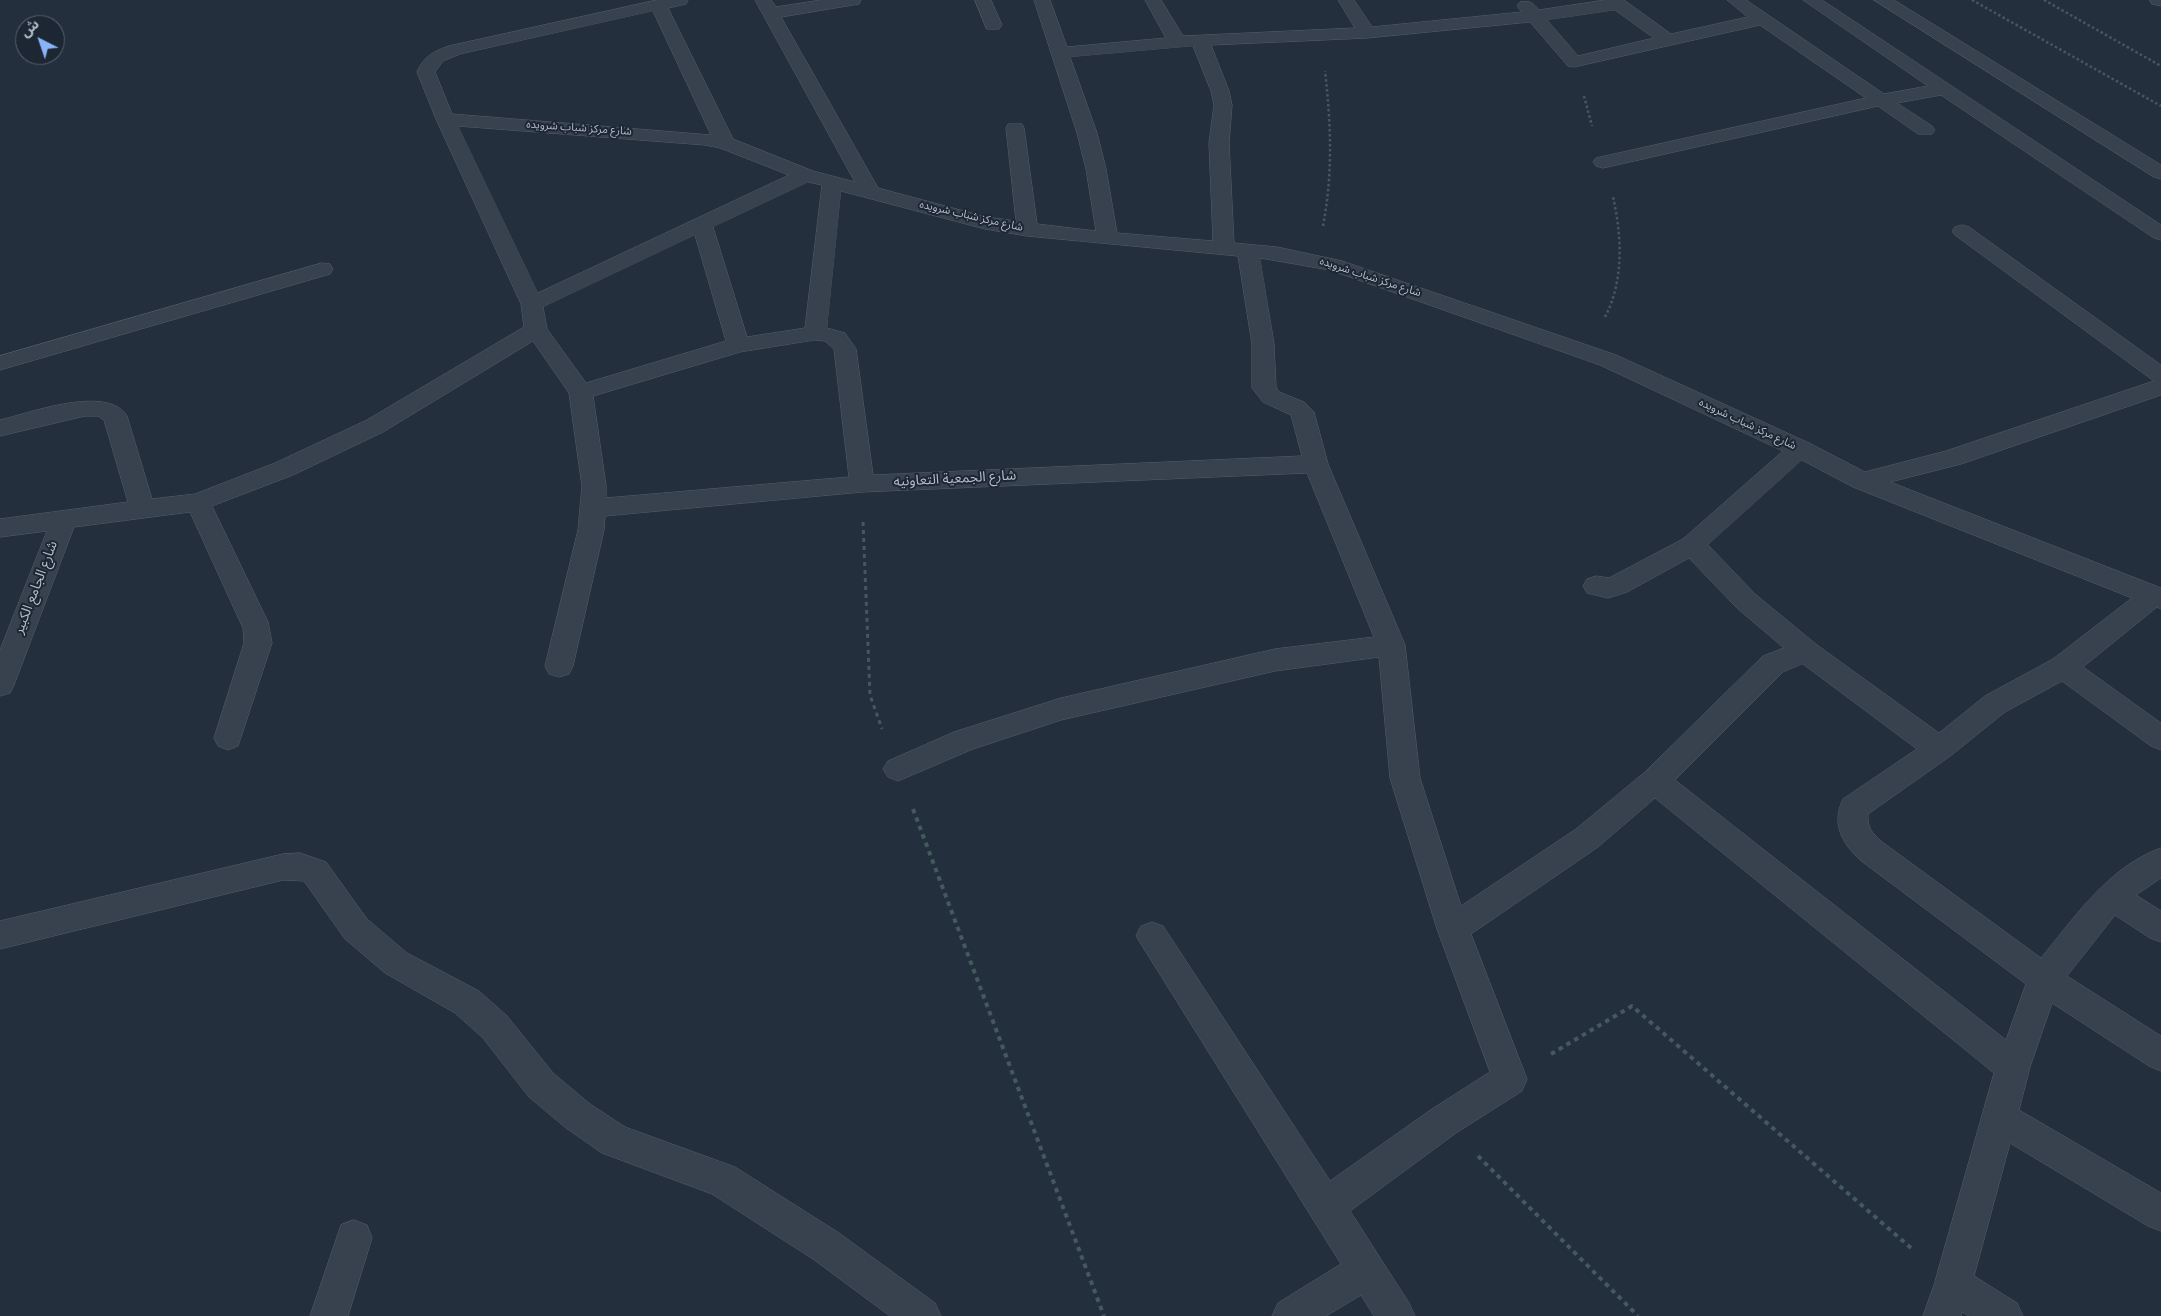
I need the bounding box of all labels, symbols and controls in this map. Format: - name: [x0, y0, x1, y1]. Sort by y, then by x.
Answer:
- north arrow: [15, 15, 65, 65]
- text: ش: [18, 16, 43, 42]
- street label: شارع مركز شباب شرويده: [526, 119, 632, 139]
- street label: شارع مركز شباب شرويده: [918, 199, 1024, 235]
- street label: شارع مركز شباب شرويده: [1318, 255, 1422, 301]
- street label: شارع مركز شباب شرويده: [1696, 397, 1798, 453]
- street label: شارع الجمعية التعاونيه: [893, 468, 1017, 492]
- street label: شارع الجامع الكبير: [12, 539, 62, 637]

